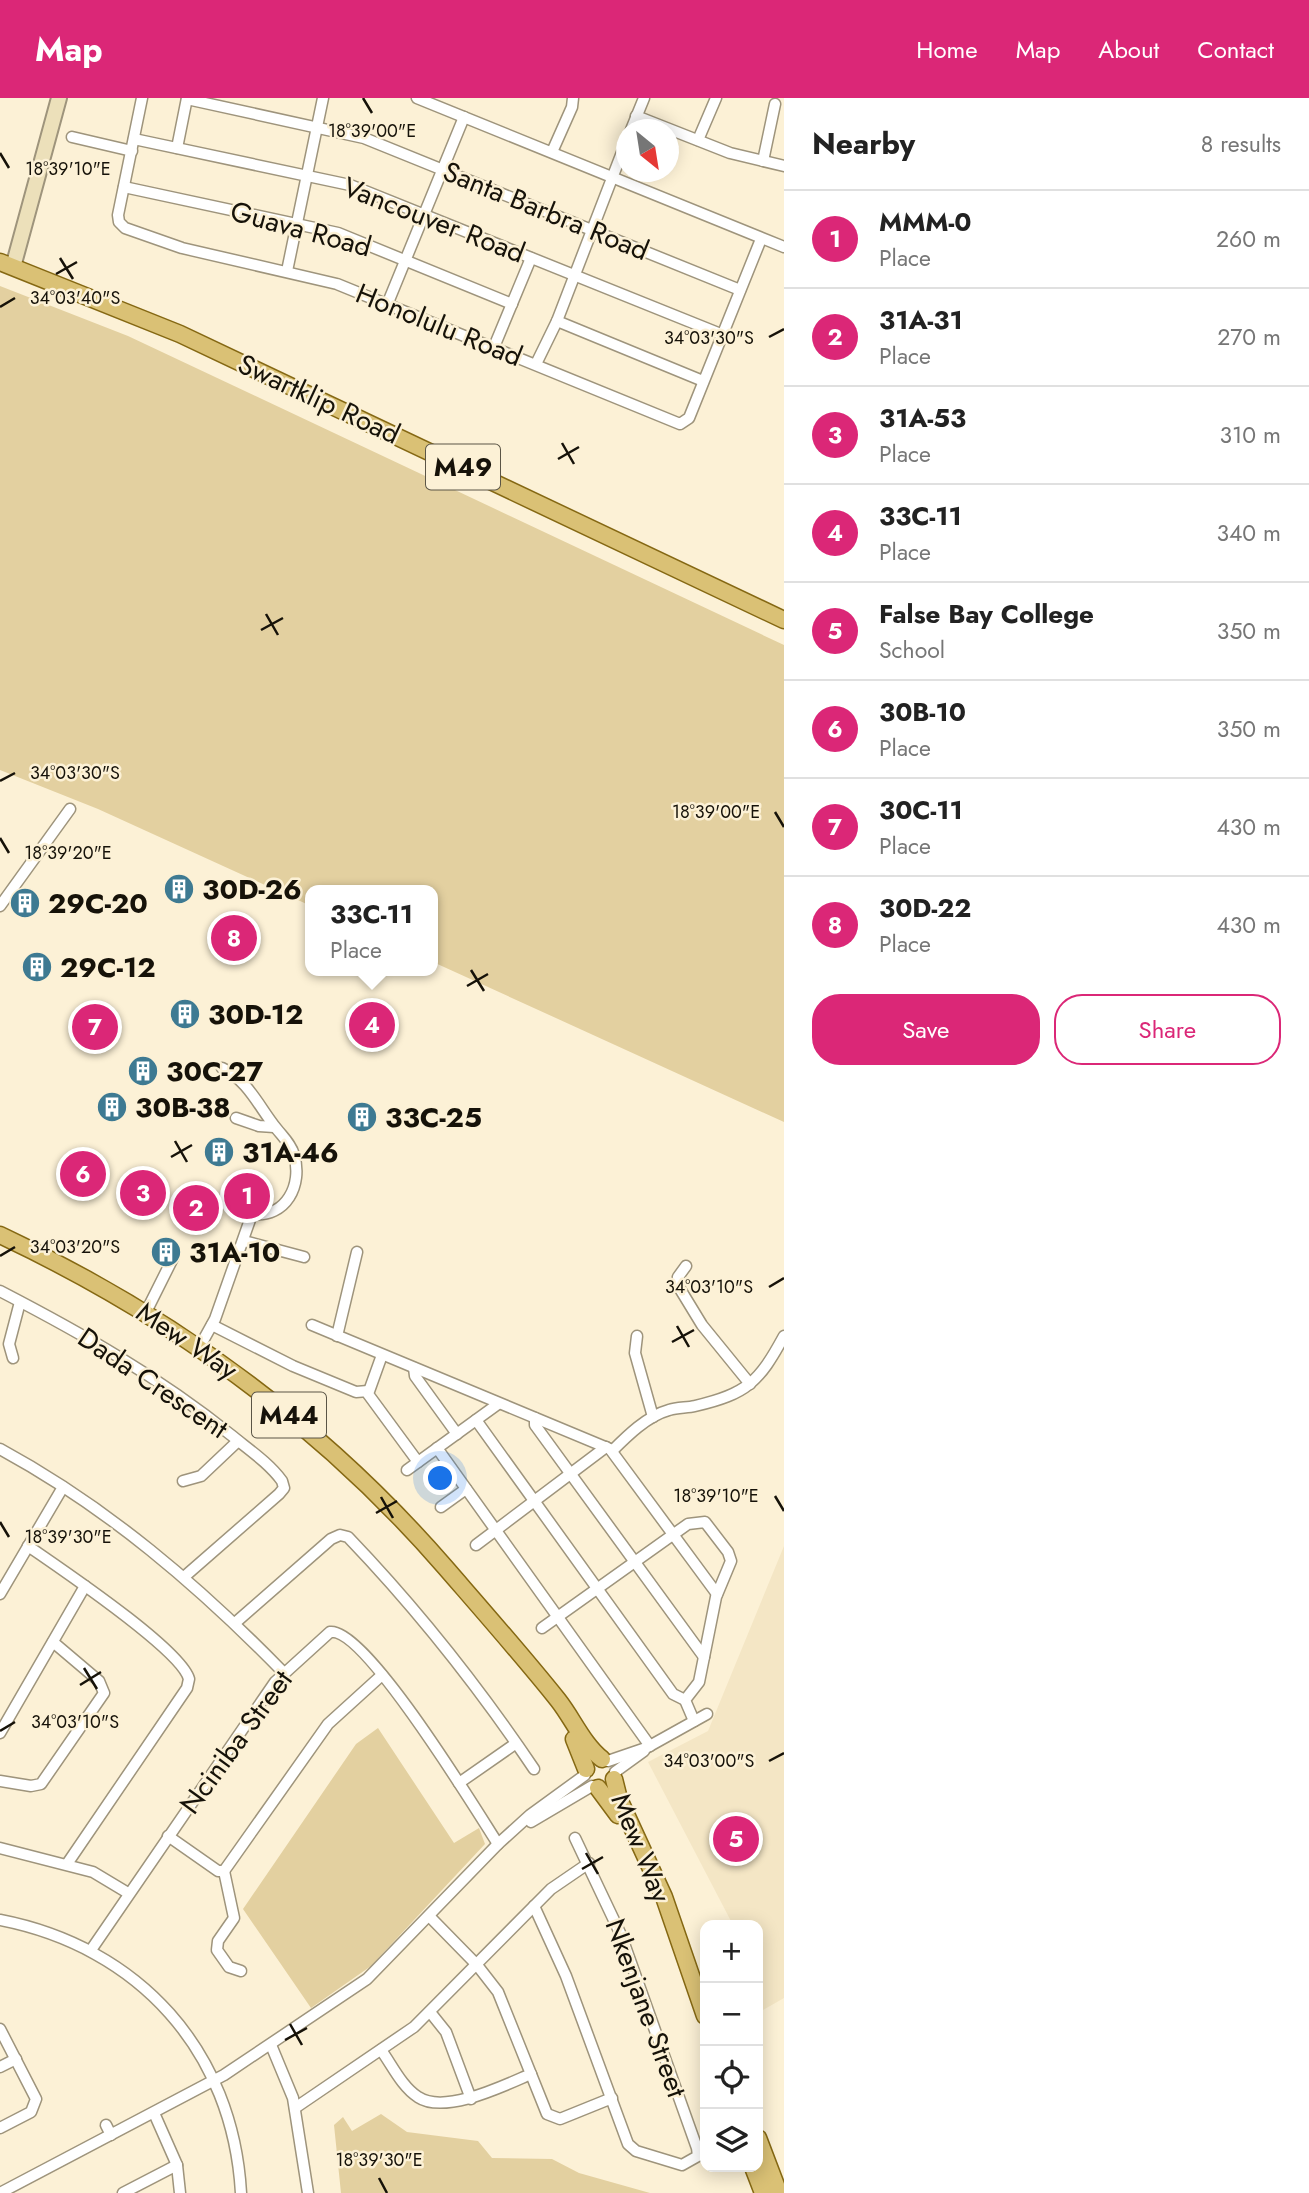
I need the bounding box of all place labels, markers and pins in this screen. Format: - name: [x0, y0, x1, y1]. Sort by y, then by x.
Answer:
- place label: 30D-26: [202, 869, 302, 910]
- building icon: 30D-26: [162, 872, 196, 906]
- place label: 29C-20: [48, 883, 148, 924]
- building icon: 29C-20: [8, 886, 42, 920]
- pin: 8: [211, 912, 257, 964]
- place label: 29C-12: [60, 947, 156, 988]
- building icon: 29C-12: [20, 950, 54, 984]
- place label: 30D-12: [208, 994, 303, 1035]
- building icon: 30D-12: [168, 997, 202, 1031]
- pin: 4: [349, 999, 395, 1051]
- pin: 7: [72, 1001, 118, 1053]
- place label: 30C-27: [166, 1051, 263, 1092]
- building icon: 30C-27: [126, 1054, 160, 1088]
- place label: 30B-38: [135, 1087, 231, 1128]
- building icon: 30B-38: [95, 1090, 129, 1124]
- place label: 33C-25: [385, 1097, 482, 1138]
- building icon: 33C-25: [345, 1100, 379, 1134]
- place label: 31A-46: [242, 1132, 339, 1173]
- building icon: 31A-46: [202, 1135, 236, 1169]
- pin: 6: [60, 1148, 106, 1200]
- pin: 3: [120, 1167, 166, 1219]
- pin: 1: [224, 1170, 270, 1222]
- pin: 2: [173, 1182, 219, 1234]
- place label: 31A-10: [189, 1232, 280, 1273]
- building icon: 31A-10: [149, 1235, 183, 1269]
- pin: 5: [713, 1813, 759, 1865]

